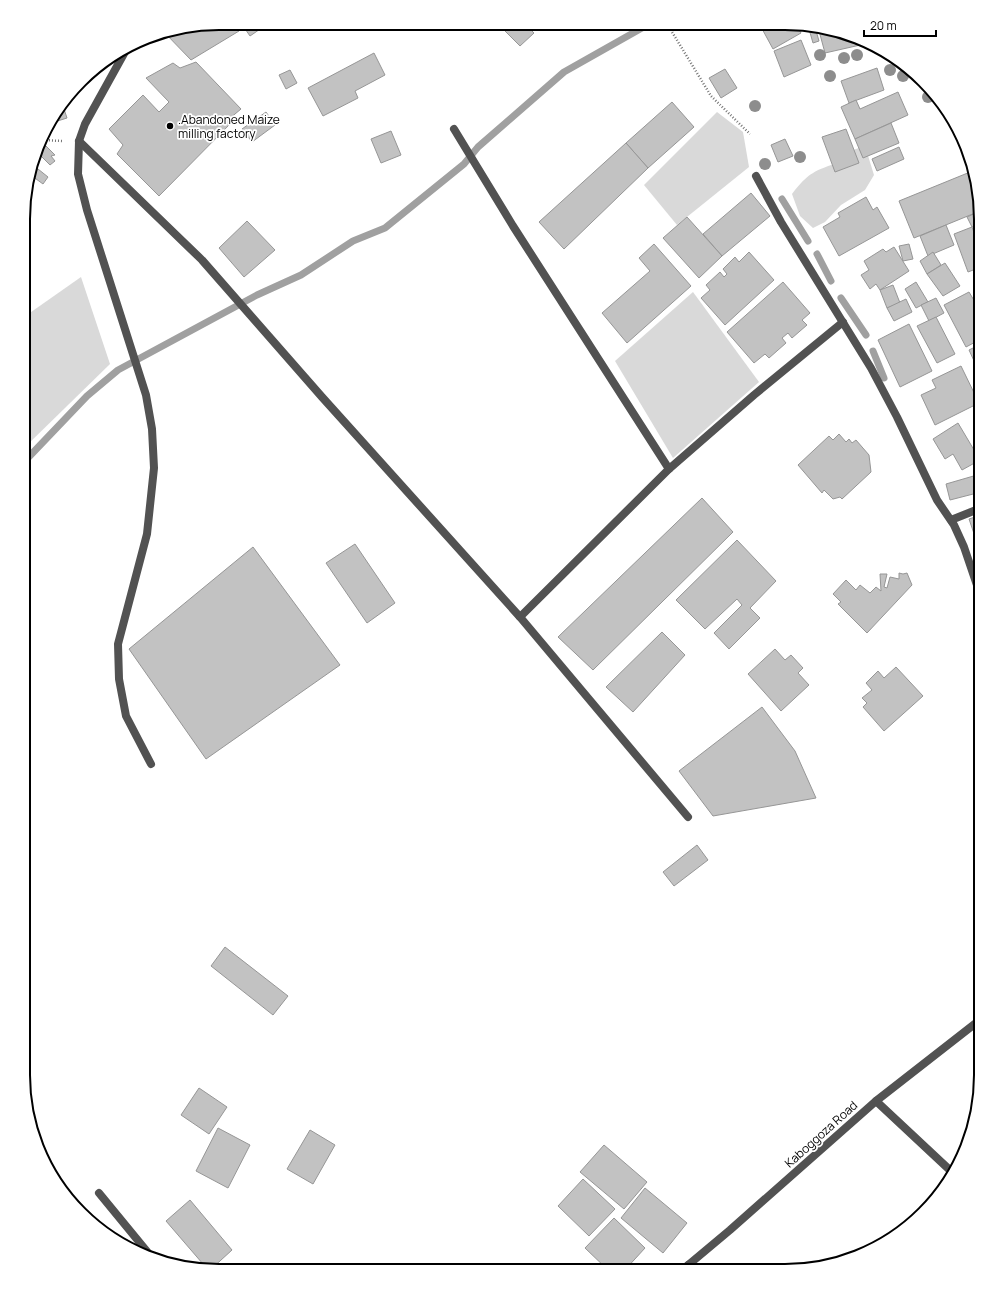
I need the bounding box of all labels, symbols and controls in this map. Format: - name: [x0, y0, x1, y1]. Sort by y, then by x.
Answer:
- scale bar: [864, 12, 936, 38]
- text: 20 m: [870, 17, 897, 34]
- place label: .Abandoned Maize milling factory: [178, 111, 280, 142]
- marker: .Abandoned Maize milling factory: [165, 121, 175, 131]
- street label: Kaboggoza Road: [781, 1097, 861, 1171]

